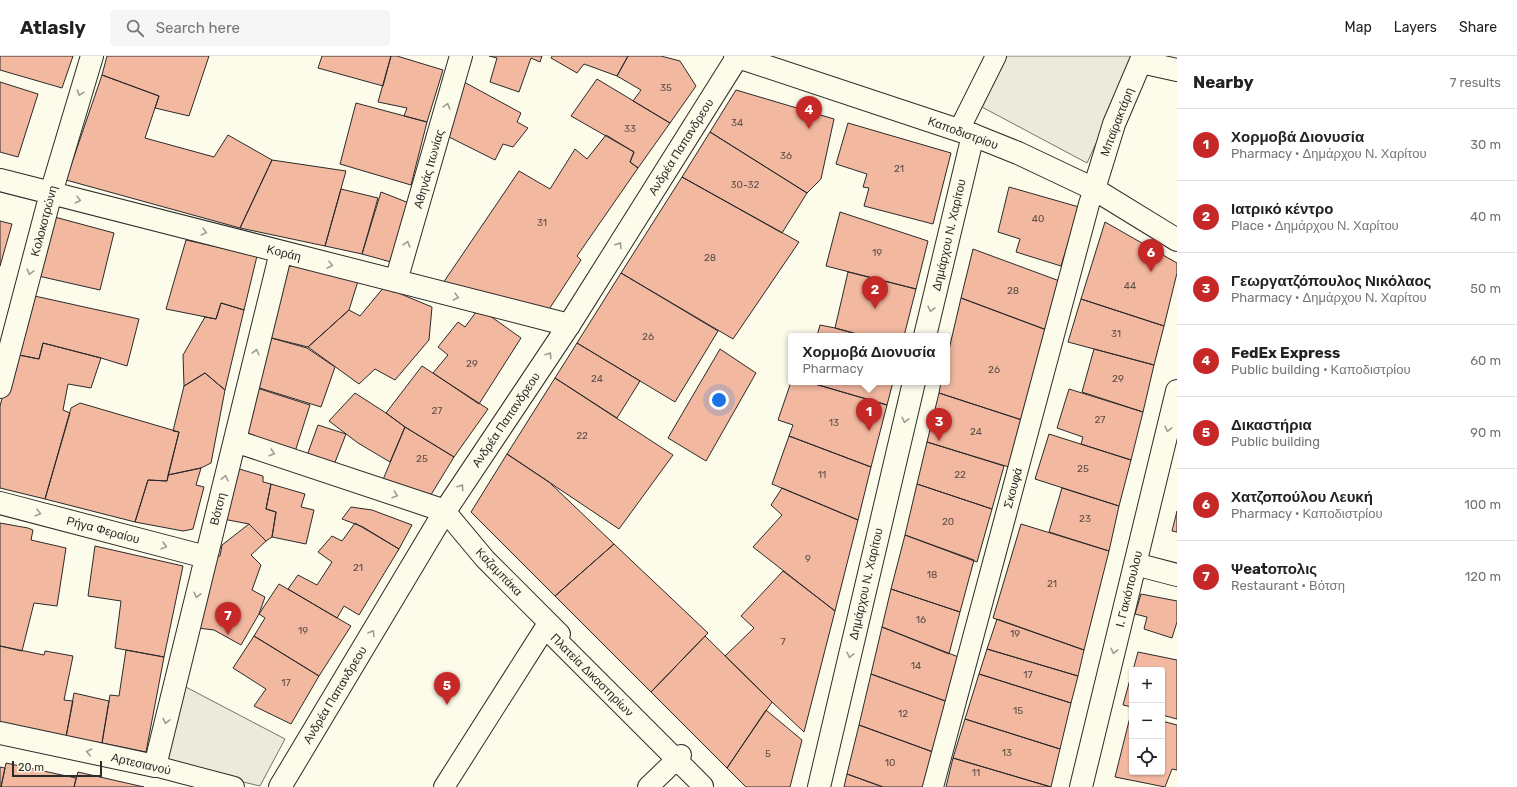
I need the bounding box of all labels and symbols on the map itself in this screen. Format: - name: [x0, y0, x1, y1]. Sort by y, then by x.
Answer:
- house number: 35: [660, 82, 672, 94]
- street label: Μπαϊρακτάρη: [1097, 86, 1137, 158]
- one-way arrow: [76, 90, 85, 97]
- street label: Ανδρέα Παπανδρεου: [646, 96, 716, 198]
- pin: 4: [796, 96, 822, 129]
- one-way arrow: [442, 102, 451, 109]
- street label: Καποδιστρίου: [926, 114, 1000, 152]
- house number: 34: [731, 117, 743, 129]
- house number: 33: [624, 123, 636, 135]
- street label: Αθηνάς Ιτωνίας: [411, 128, 447, 210]
- house number: 36: [780, 150, 792, 162]
- house number: 21: [894, 163, 904, 175]
- street label: Δημάρχου Ν. Χαρίτου: [929, 178, 969, 292]
- house number: 30-32: [731, 179, 760, 191]
- street label: Κολοκοτρώνη: [28, 184, 60, 258]
- one-way arrow: [75, 195, 82, 204]
- house number: 40: [1032, 213, 1044, 225]
- house number: 31: [537, 217, 547, 229]
- one-way arrow: [201, 228, 208, 236]
- pin: 6: [1138, 239, 1164, 272]
- one-way arrow: [402, 241, 411, 248]
- street label: Κοράη: [265, 242, 303, 264]
- one-way arrow: [614, 242, 622, 249]
- house number: 19: [872, 247, 882, 259]
- house number: 28: [704, 252, 716, 264]
- one-way arrow: [327, 260, 334, 268]
- one-way arrow: [27, 269, 35, 276]
- pin: 2: [862, 276, 888, 309]
- house number: 44: [1124, 280, 1136, 292]
- house number: 28: [1007, 285, 1019, 297]
- one-way arrow: [453, 292, 460, 300]
- one-way arrow: [928, 306, 936, 312]
- house number: 31: [1111, 328, 1121, 340]
- house number: 26: [642, 331, 654, 343]
- one-way arrow: [252, 349, 260, 355]
- one-way arrow: [544, 352, 552, 359]
- house number: 29: [466, 358, 478, 370]
- house number: 26: [988, 364, 1000, 376]
- street label: Ανδρέα Παπανδρεου: [469, 370, 543, 470]
- house number: 24: [591, 373, 603, 385]
- house number: 29: [1112, 373, 1124, 385]
- your location: [709, 390, 729, 410]
- pin: 1: [856, 398, 882, 431]
- house number: 27: [432, 405, 443, 417]
- pin: 3: [926, 408, 952, 441]
- house number: 27: [1095, 414, 1106, 426]
- house number: 13: [829, 417, 839, 429]
- one-way arrow: [902, 417, 910, 423]
- house number: 24: [970, 426, 982, 438]
- one-way arrow: [1164, 426, 1172, 432]
- house number: 22: [576, 430, 588, 442]
- one-way arrow: [268, 448, 275, 457]
- house number: 25: [416, 453, 428, 465]
- house number: 25: [1077, 463, 1089, 475]
- street label: Σκουφά: [1001, 466, 1025, 510]
- house number: 11: [818, 469, 826, 481]
- house number: 22: [954, 469, 966, 481]
- one-way arrow: [221, 475, 229, 481]
- one-way arrow: [457, 484, 464, 491]
- one-way arrow: [391, 490, 398, 498]
- street label: Βότση: [207, 491, 229, 527]
- one-way arrow: [34, 508, 41, 517]
- house number: 23: [1079, 513, 1091, 525]
- street label: Ρήγα Φεραίου: [65, 514, 141, 546]
- house number: 20: [942, 516, 954, 528]
- street label: Δημάρχου Ν. Χαρίτου: [846, 527, 886, 641]
- one-way arrow: [160, 541, 167, 549]
- street label: Καζαμπάκα: [473, 545, 525, 599]
- street label: Ι. Γακιόπουλου: [1113, 549, 1145, 629]
- house number: 9: [805, 553, 811, 565]
- house number: 21: [353, 562, 363, 574]
- house number: 18: [927, 569, 937, 581]
- house number: 21: [1047, 578, 1057, 590]
- one-way arrow: [193, 591, 201, 598]
- pin: 7: [215, 602, 241, 635]
- house number: 16: [916, 614, 926, 626]
- house number: 19: [298, 625, 308, 637]
- house number: 19: [1010, 628, 1020, 640]
- one-way arrow: [367, 630, 375, 637]
- street label: Πλατεία Δικαστηρίων: [548, 631, 636, 719]
- house number: 7: [780, 636, 786, 648]
- street label: Ανδρέα Παπανδρεου: [300, 644, 370, 746]
- one-way arrow: [1111, 647, 1119, 654]
- one-way arrow: [846, 652, 854, 659]
- house number: 14: [911, 660, 921, 672]
- house number: 17: [1023, 669, 1033, 681]
- pin: 5: [434, 672, 460, 705]
- house number: 17: [281, 677, 291, 689]
- house number: 15: [1013, 705, 1023, 717]
- house number: 12: [898, 708, 908, 720]
- one-way arrow: [162, 718, 170, 724]
- house number: 13: [1002, 747, 1012, 759]
- house number: 5: [765, 748, 771, 760]
- one-way arrow: [86, 749, 92, 757]
- street label: Αρτεσιανού: [110, 750, 172, 778]
- house number: 10: [885, 757, 895, 769]
- scale bar: [12, 759, 102, 778]
- house number: 11: [972, 767, 980, 779]

